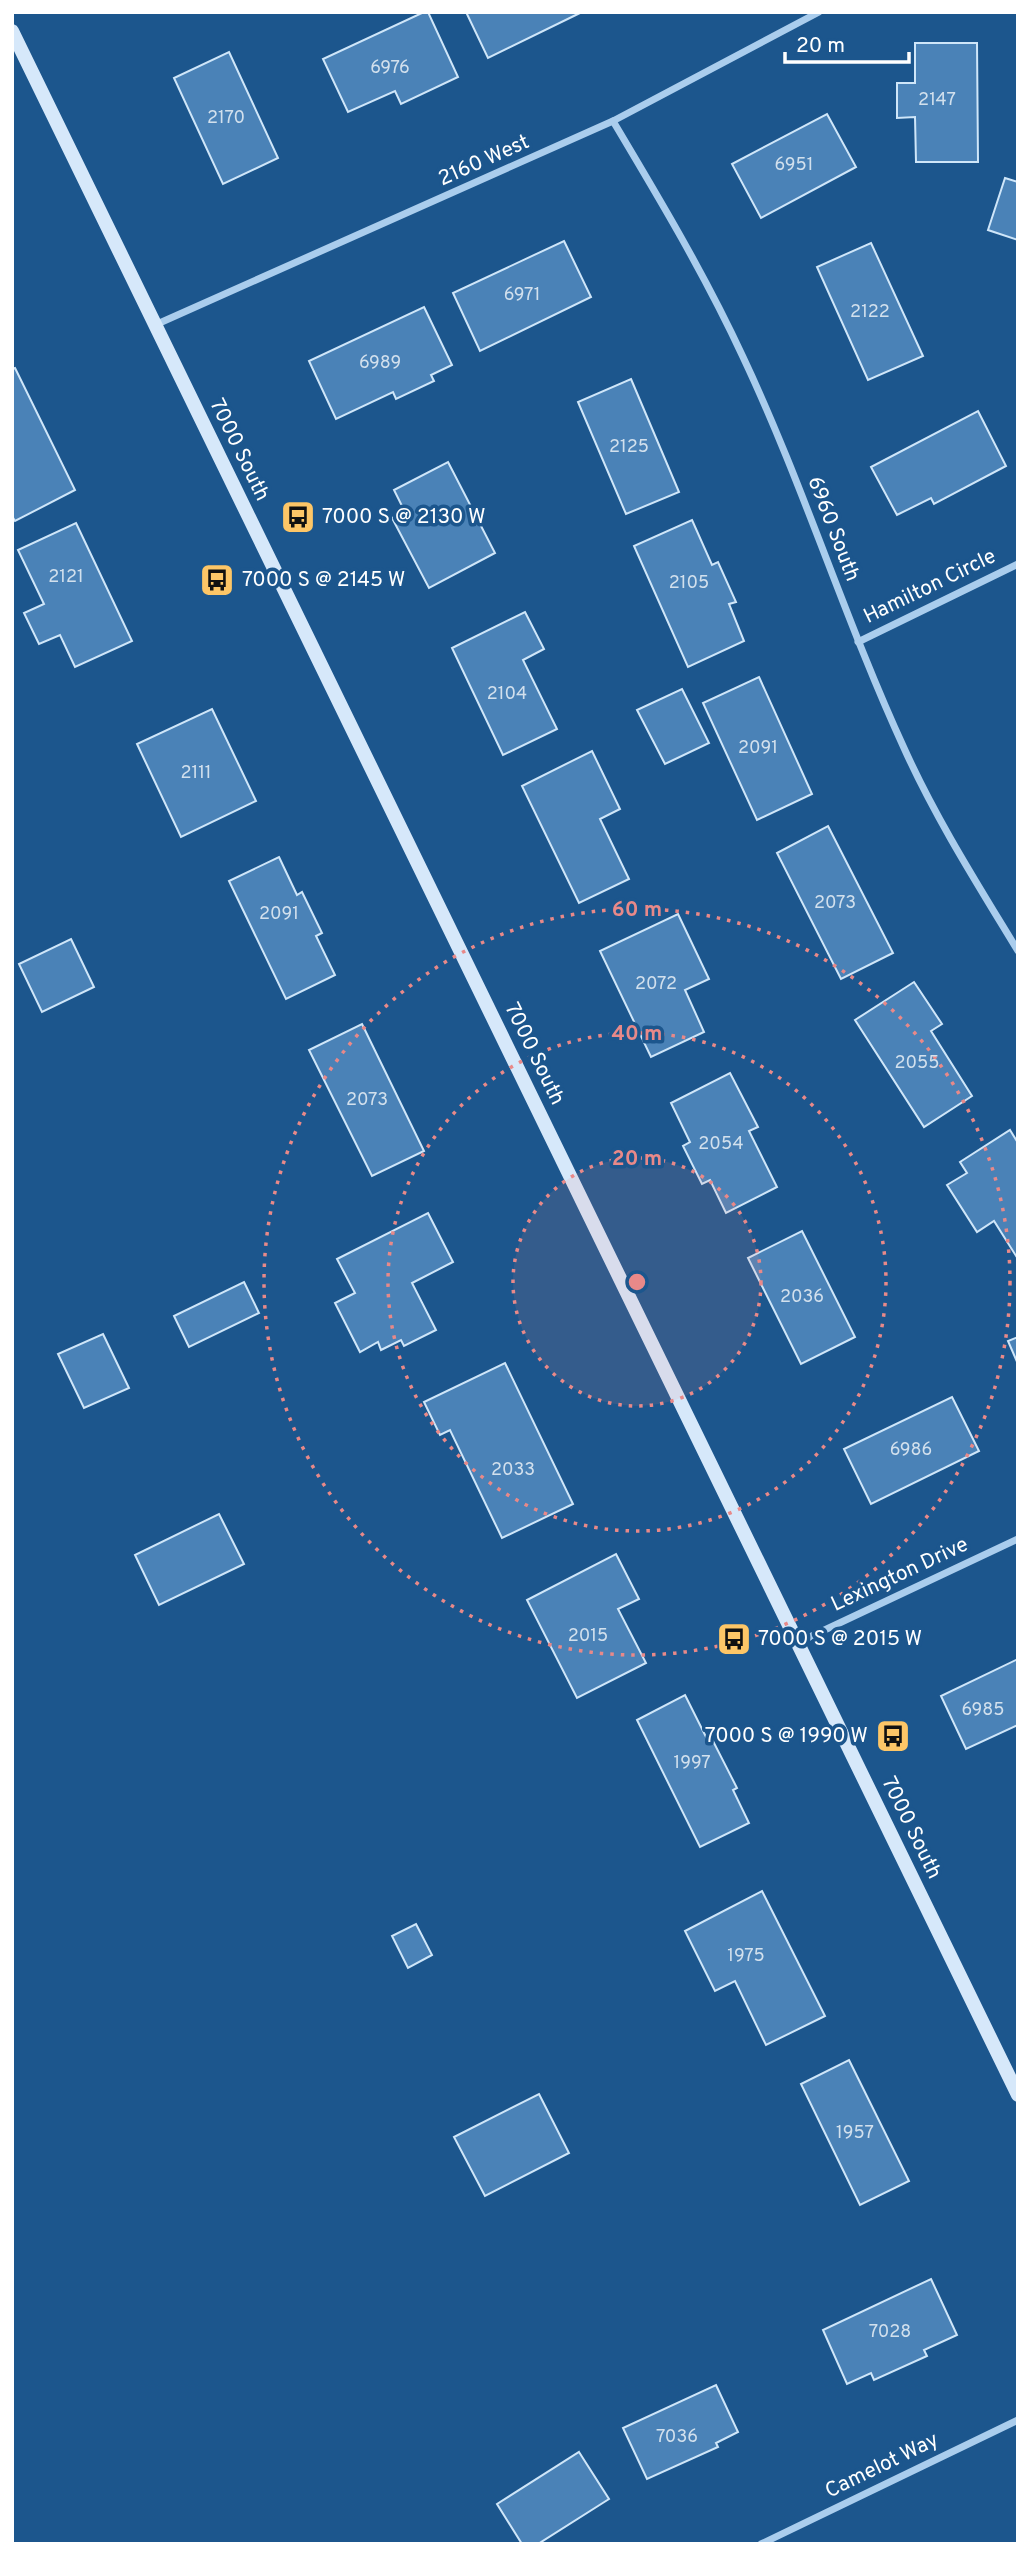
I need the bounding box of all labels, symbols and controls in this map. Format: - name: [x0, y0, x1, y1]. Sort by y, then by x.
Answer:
- scale bar: [785, 21, 909, 65]
- text: 20 m: [796, 33, 845, 60]
- house number: 6976: [370, 57, 410, 80]
- house number: 2147: [918, 89, 956, 112]
- house number: 2170: [207, 107, 245, 130]
- street label: 2160 West: [434, 129, 534, 193]
- house number: 6951: [775, 154, 813, 177]
- house number: 6971: [504, 284, 540, 307]
- house number: 2122: [850, 301, 890, 324]
- house number: 6989: [359, 352, 401, 375]
- street label: 7000 South: [203, 394, 275, 506]
- house number: 2125: [609, 436, 649, 459]
- street label: 6960 South: [801, 473, 865, 585]
- bus stop icon: 7000 S @ 2130 W: [279, 498, 317, 536]
- place label: 7000 S @ 2130 W: [322, 504, 486, 531]
- street label: Hamilton Circle: [859, 543, 1001, 631]
- bus stop icon: 7000 S @ 2145 W: [198, 561, 236, 599]
- house number: 2121: [48, 566, 84, 589]
- place label: 7000 S @ 2145 W: [242, 567, 405, 594]
- house number: 2105: [669, 572, 709, 595]
- house number: 2104: [487, 683, 527, 706]
- house number: 2091: [738, 737, 778, 760]
- house number: 2111: [180, 762, 212, 785]
- house number: 2073: [814, 892, 856, 915]
- text: 60 m: [612, 897, 662, 924]
- house number: 2091: [259, 903, 299, 926]
- house number: 2072: [635, 973, 677, 996]
- street label: 7000 South: [498, 998, 570, 1110]
- text: 40 m: [612, 1021, 662, 1048]
- house number: 2055: [895, 1052, 939, 1075]
- house number: 2073: [346, 1089, 388, 1112]
- house number: 2054: [698, 1133, 744, 1156]
- text: 20 m: [612, 1146, 662, 1173]
- centre of rings: [625, 1270, 649, 1294]
- house number: 2036: [780, 1286, 824, 1309]
- house number: 6986: [890, 1439, 932, 1462]
- house number: 2033: [491, 1459, 535, 1482]
- street label: Lexington Drive: [827, 1531, 973, 1619]
- bus stop icon: 7000 S @ 2015 W: [715, 1620, 753, 1658]
- house number: 2015: [568, 1625, 608, 1648]
- place label: 7000 S @ 2015 W: [758, 1626, 922, 1653]
- house number: 6985: [961, 1699, 1005, 1722]
- bus stop icon: 7000 S @ 1990 W: [874, 1717, 912, 1755]
- place label: 7000 S @ 1990 W: [705, 1723, 868, 1750]
- house number: 1997: [673, 1752, 711, 1775]
- street label: 7000 South: [875, 1772, 947, 1884]
- house number: 1975: [727, 1945, 765, 1968]
- house number: 1957: [836, 2122, 874, 2145]
- house number: 7028: [869, 2321, 911, 2344]
- house number: 7036: [656, 2426, 698, 2449]
- street label: Camelot Way: [821, 2427, 943, 2505]

